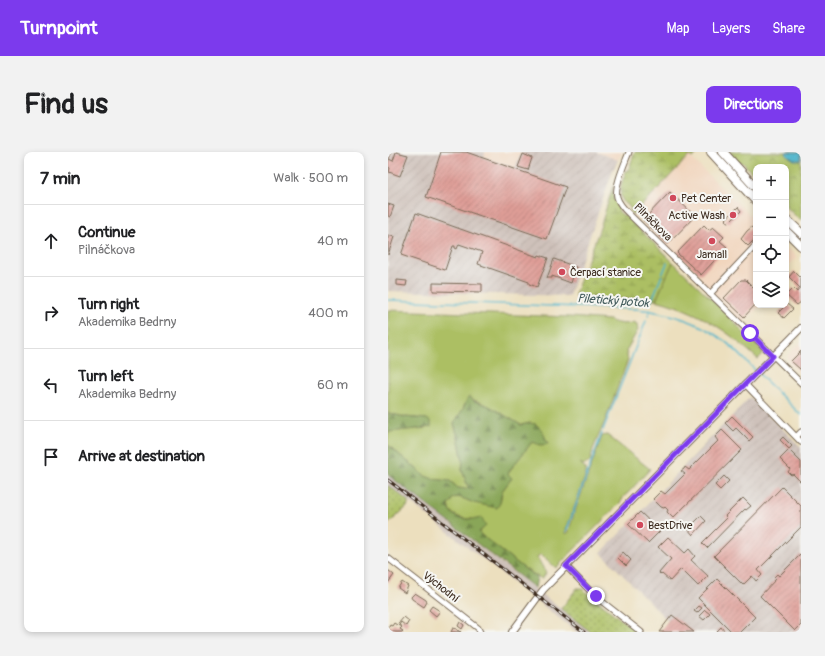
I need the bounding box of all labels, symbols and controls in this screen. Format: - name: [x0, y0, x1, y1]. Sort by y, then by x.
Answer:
- text: Turnpoint: [20, 16, 98, 40]
- text: Map: [667, 20, 690, 37]
- text: Layers: [712, 20, 750, 37]
- text: Share: [772, 20, 805, 37]
- button: Directions: [706, 86, 801, 123]
- text: Find us: [24, 87, 108, 122]
- map controls: [753, 164, 789, 308]
- button: +: [753, 164, 789, 200]
- text: 7 min: [40, 168, 80, 189]
- text: Walk · 500 m: [273, 170, 348, 186]
- place label: Pet Center: [681, 192, 731, 205]
- marker: Pet Center: [668, 193, 678, 203]
- street label: Pilnáčkova: [631, 200, 675, 244]
- button: −: [753, 200, 789, 236]
- place label: Active Wash: [668, 209, 725, 222]
- marker: Active Wash: [728, 210, 738, 220]
- text: Continue: [78, 223, 136, 242]
- icon: ahead: [40, 230, 62, 252]
- text: 40 m: [317, 233, 348, 249]
- marker: Jamall: [707, 236, 717, 246]
- button: locate: [753, 236, 789, 272]
- text: Pilnáčkova: [78, 242, 135, 258]
- place label: Jamall: [697, 248, 727, 261]
- place label: Čerpací stanice: [570, 266, 641, 279]
- marker: Čerpací stanice: [557, 267, 567, 277]
- button: layers: [753, 272, 789, 308]
- water label: Piletický potok: [577, 291, 650, 311]
- text: Turn right: [78, 295, 139, 314]
- icon: right: [40, 302, 62, 324]
- text: 400 m: [308, 305, 348, 321]
- text: Akademika Bedrny: [78, 314, 176, 330]
- route start: [741, 324, 759, 342]
- text: Turn left: [78, 367, 134, 386]
- icon: left: [40, 374, 62, 396]
- text: 60 m: [317, 377, 348, 393]
- text: Akademika Bedrny: [78, 386, 176, 402]
- icon: arrive: [40, 446, 62, 468]
- text: Arrive at destination: [78, 447, 205, 466]
- place label: BestDrive: [648, 519, 693, 532]
- marker: BestDrive: [635, 520, 645, 530]
- street label: Východní: [420, 569, 462, 605]
- route end: [587, 587, 605, 605]

